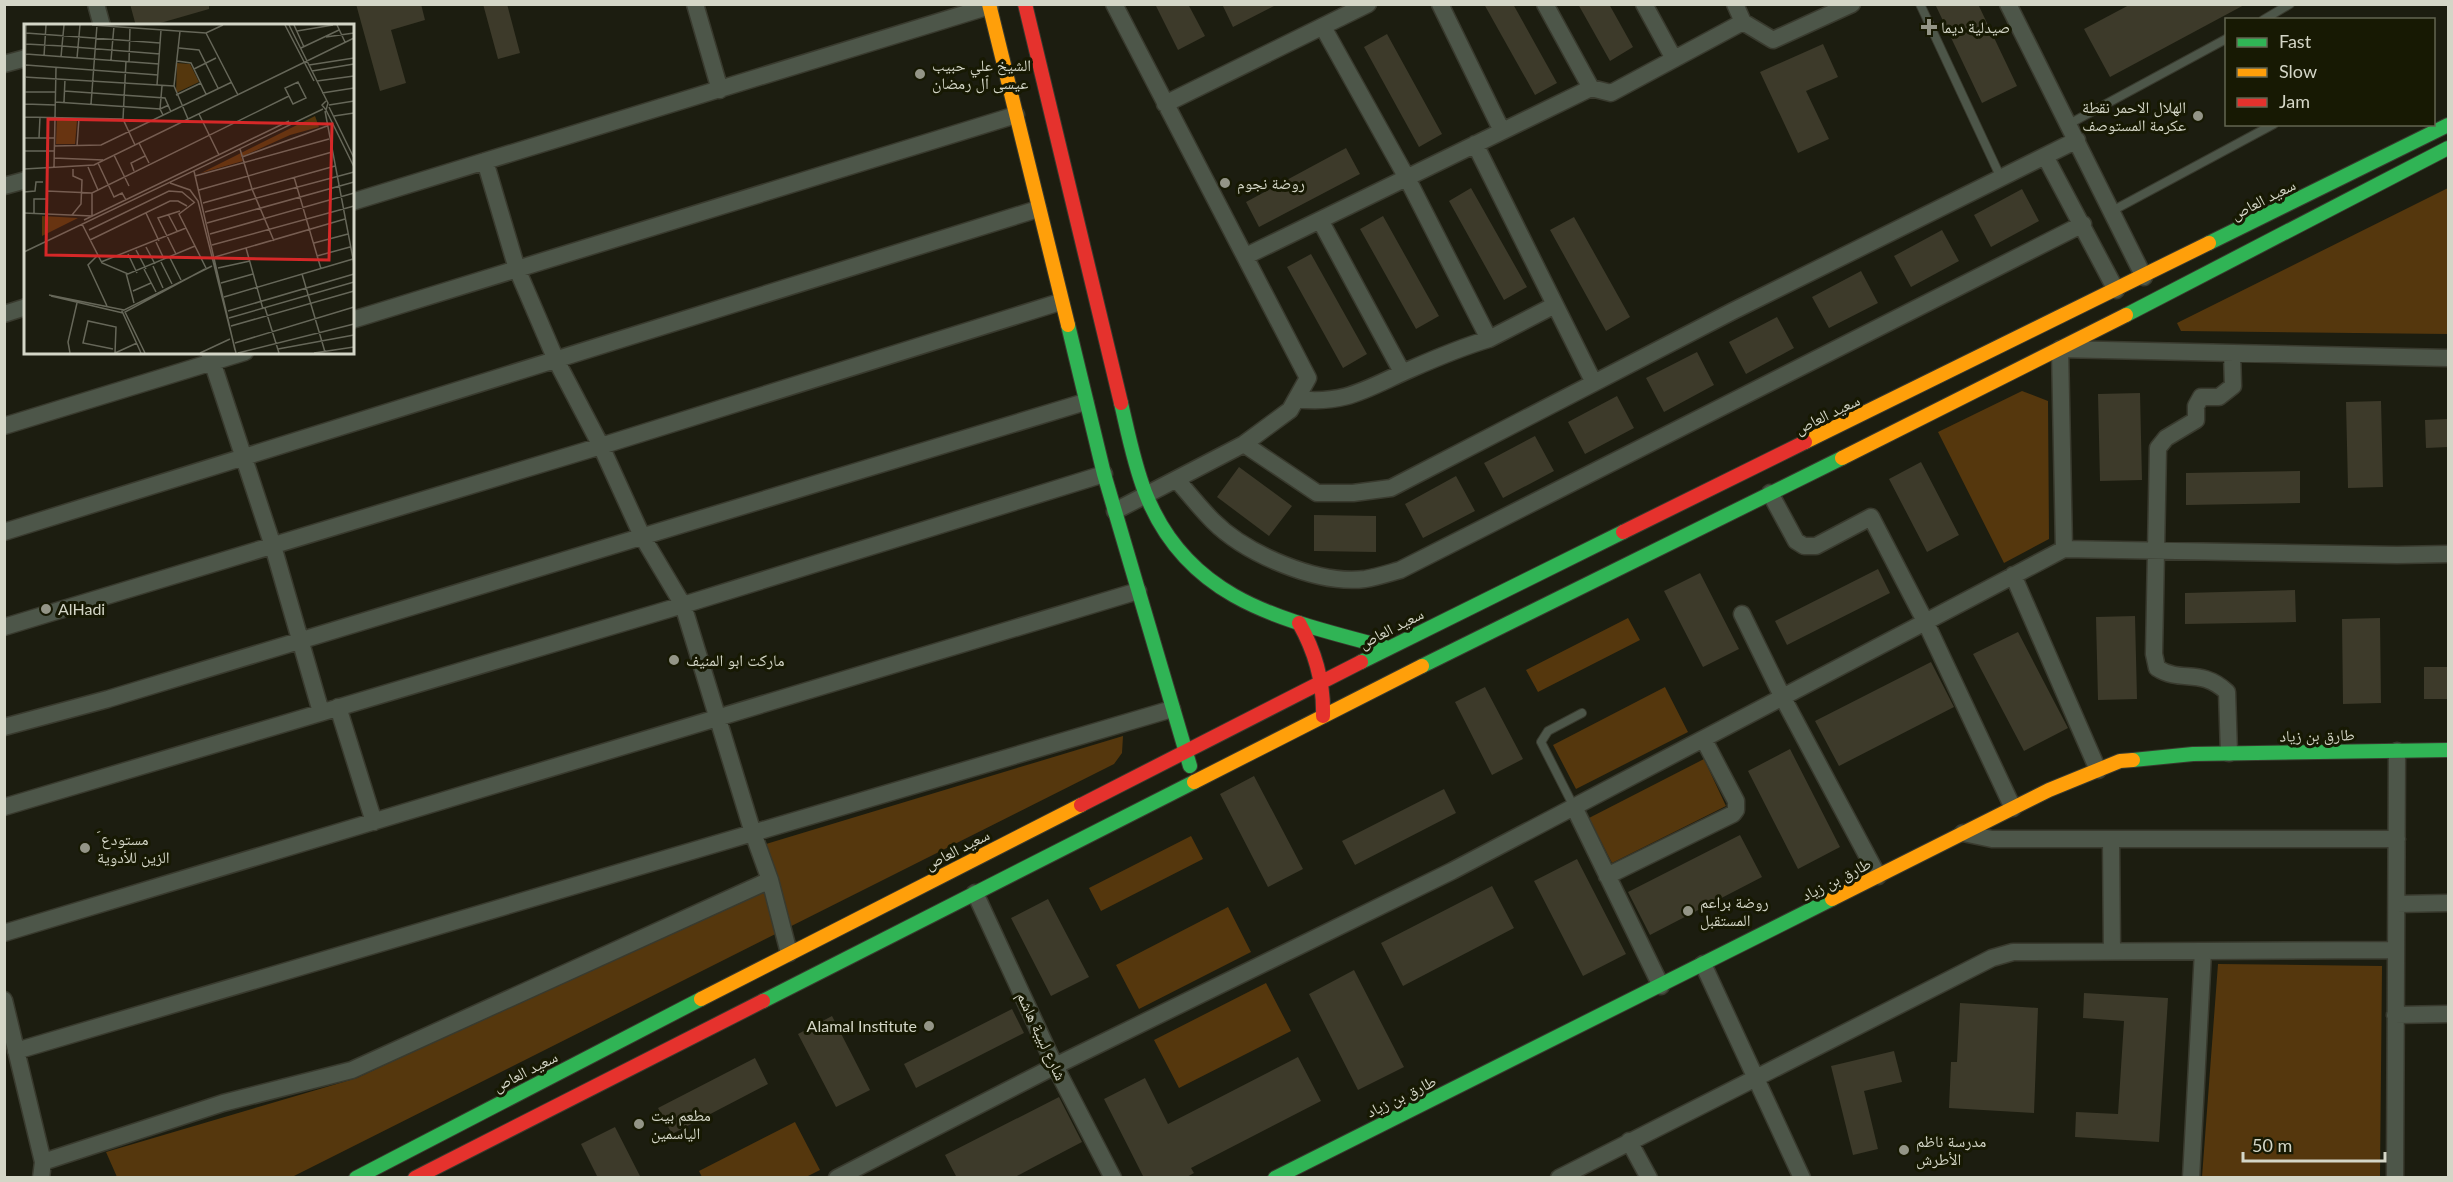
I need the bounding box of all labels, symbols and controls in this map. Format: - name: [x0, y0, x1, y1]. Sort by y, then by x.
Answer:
- place label: صيدلية ديما: [1941, 17, 2010, 36]
- legend: [2225, 18, 2435, 126]
- marker: صيدلية ديما: [1922, 20, 1936, 34]
- inset map: [24, 24, 354, 354]
- text: Fast: [2279, 30, 2312, 52]
- place label: الشيخ علي حبيب عيسى ٱل رمضان: [932, 55, 1031, 94]
- text: Slow: [2279, 60, 2317, 82]
- marker: الشيخ علي حبيب عيسى ٱل رمضان: [913, 67, 927, 81]
- text: Jam: [2279, 90, 2310, 112]
- place label: الهلال الاحمر نقطة عكرمة المستوصف: [2082, 97, 2186, 135]
- marker: الهلال الاحمر نقطة عكرمة المستوصف: [2191, 109, 2205, 123]
- place label: روضة نجوم: [1237, 173, 1305, 194]
- street label: سعيد العاص: [2227, 174, 2299, 225]
- marker: روضة نجوم: [1218, 176, 1232, 190]
- street label: سعيد العاص: [1791, 390, 1863, 439]
- place label: AlHadi: [58, 599, 105, 618]
- marker: AlHadi: [39, 602, 53, 616]
- street label: سعيد العاص: [1355, 603, 1427, 654]
- place label: ماركت ابو المنيف: [686, 650, 784, 670]
- marker: ماركت ابو المنيف: [667, 653, 681, 667]
- street label: طارق بن زياد: [2279, 724, 2355, 747]
- street label: سعيد العاص: [921, 824, 993, 875]
- place label: َ مستودع الزين للأدوية: [97, 829, 170, 868]
- marker: َ مستودع الزين للأدوية: [78, 841, 92, 855]
- street label: طارق بن زياد: [1798, 853, 1875, 906]
- place label: روضة براعم المستقبل: [1700, 892, 1769, 931]
- marker: روضة براعم المستقبل: [1681, 904, 1695, 918]
- street label: شارع لبيبة هاشم: [1012, 988, 1071, 1084]
- place label: Alamal Institute: [807, 1016, 917, 1035]
- marker: Alamal Institute: [922, 1019, 936, 1033]
- street label: سعيد العاص: [489, 1046, 561, 1097]
- street label: طارق بن زياد: [1363, 1070, 1440, 1122]
- place label: مطعم بيت الياسمين: [651, 1105, 711, 1144]
- marker: مطعم بيت الياسمين: [632, 1117, 646, 1131]
- scale bar: [2243, 1125, 2386, 1163]
- place label: مدرسة ناظم الأطرش: [1916, 1131, 1986, 1170]
- text: 50 m: [2252, 1134, 2292, 1156]
- marker: مدرسة ناظم الأطرش: [1897, 1143, 1911, 1157]

